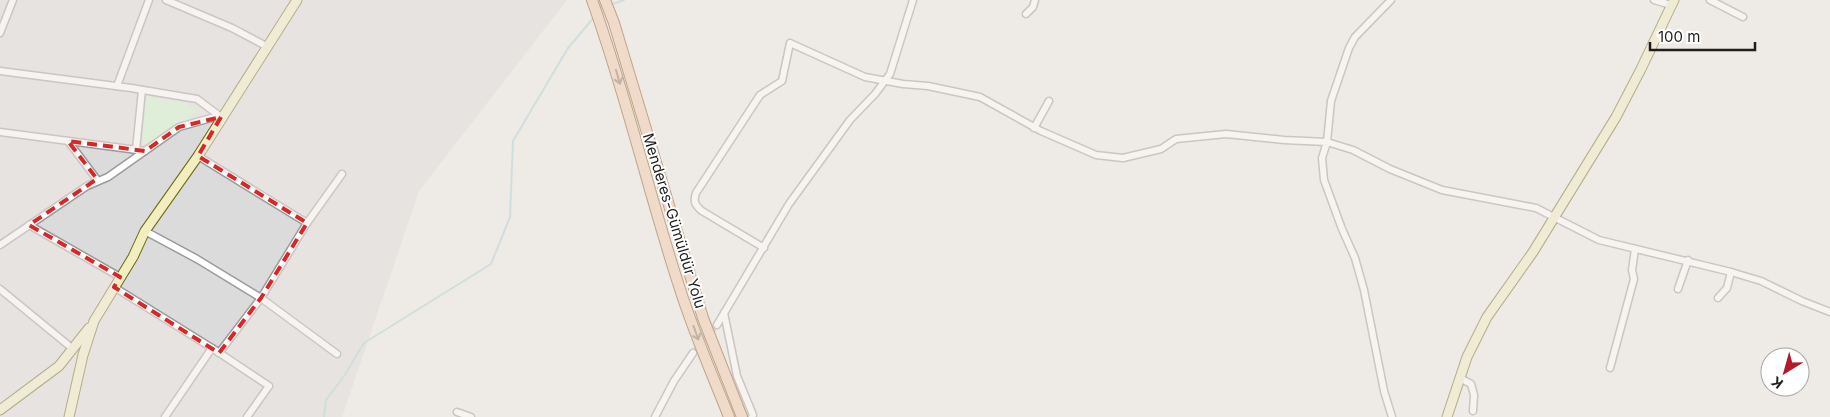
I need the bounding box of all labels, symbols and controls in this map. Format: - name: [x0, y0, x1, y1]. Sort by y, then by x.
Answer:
- scale bar: [1650, 20, 1755, 52]
- text: 100 m: [1658, 27, 1700, 46]
- one-way arrow: [614, 69, 623, 85]
- street label: Menderes-Gümüldür Yolu: [639, 131, 710, 311]
- one-way arrow: [691, 325, 701, 341]
- north arrow: [1760, 347, 1810, 397]
- text: K: [1768, 373, 1786, 393]

